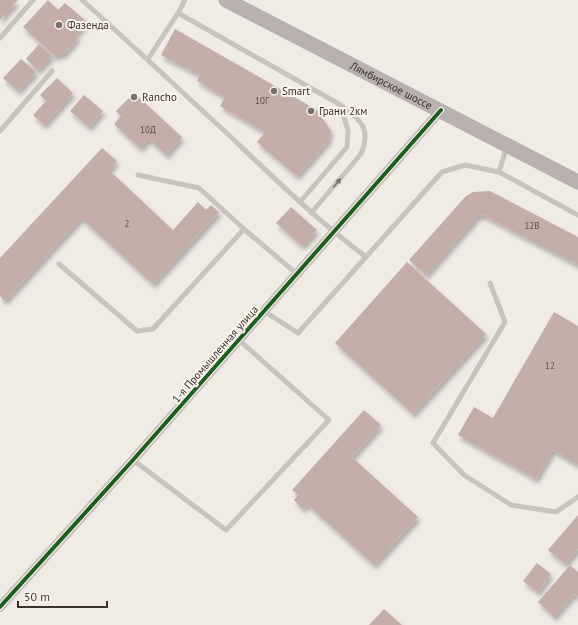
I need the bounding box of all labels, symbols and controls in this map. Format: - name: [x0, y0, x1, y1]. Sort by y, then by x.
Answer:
- place label: Фазенда: [67, 18, 109, 32]
- marker: Фазенда: [54, 20, 64, 30]
- street label: Лямбирское шоссе: [347, 58, 435, 113]
- place label: Smart: [282, 84, 310, 98]
- marker: Smart: [269, 86, 279, 96]
- place label: Rancho: [142, 90, 177, 104]
- marker: Rancho: [129, 92, 139, 102]
- house number: 10Г: [255, 95, 270, 106]
- place label: Грани 2км: [319, 104, 367, 118]
- marker: Грани 2км: [306, 106, 316, 116]
- house number: 10Д: [140, 124, 156, 135]
- one-way arrow: [332, 178, 341, 188]
- house number: 2: [125, 218, 130, 229]
- house number: 12В: [524, 220, 540, 231]
- street label: 1-я Промышленная улица: [169, 303, 261, 405]
- house number: 12: [545, 360, 555, 371]
- scale bar: [18, 583, 107, 609]
- text: 50 m: [24, 589, 50, 604]

